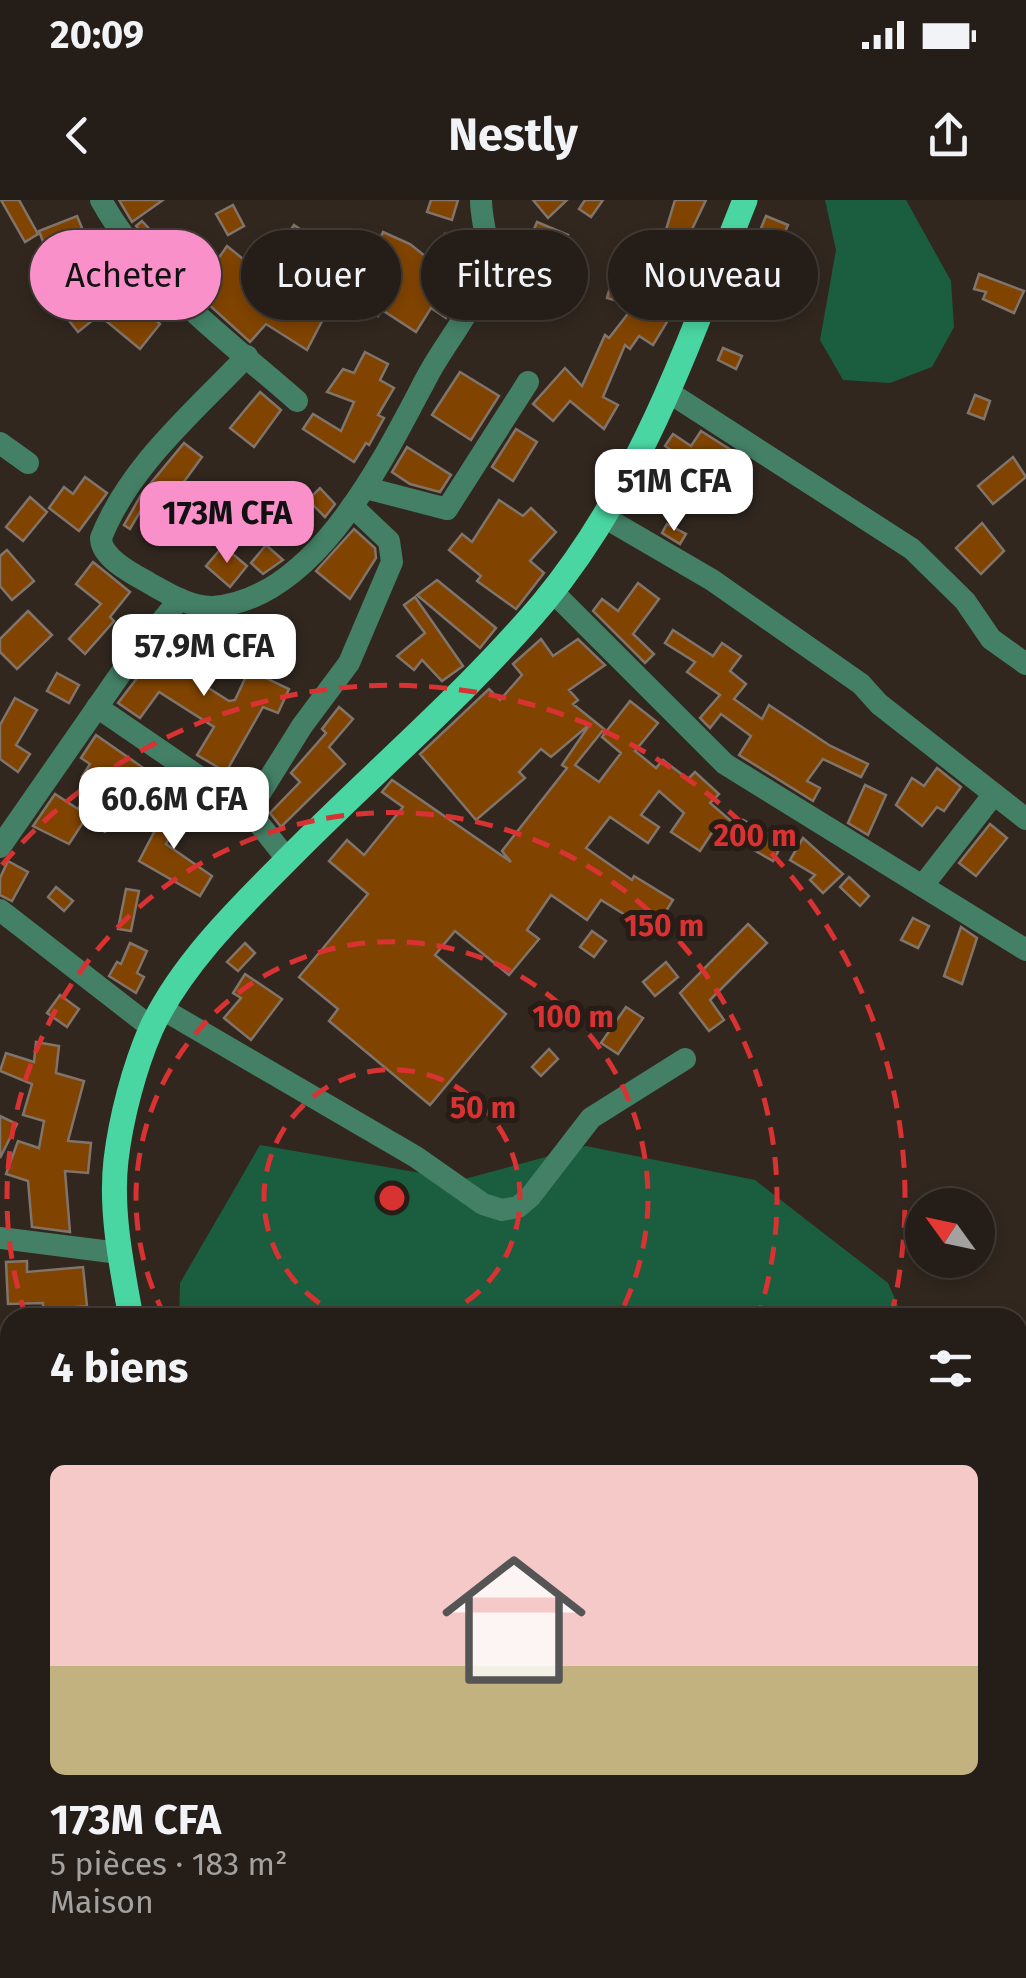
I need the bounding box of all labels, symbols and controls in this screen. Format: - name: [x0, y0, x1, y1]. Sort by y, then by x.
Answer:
- text: 20:09: [50, 12, 144, 58]
- icon: back: [50, 108, 105, 163]
- text: Nestly: [448, 108, 578, 162]
- icon: share: [921, 108, 976, 163]
- chip: Acheter: [30, 230, 221, 320]
- chip: Louer: [241, 230, 401, 320]
- chip: Filtres: [421, 230, 588, 320]
- chip: Nouveau: [608, 230, 818, 320]
- pin: 51M CFA: [582, 449, 766, 534]
- text: 51M CFA: [617, 462, 731, 500]
- pin: 173M CFA: [124, 481, 330, 566]
- text: 173M CFA: [162, 494, 292, 532]
- pin: 57.9M CFA: [90, 614, 318, 699]
- text: 57.9M CFA: [134, 627, 274, 665]
- pin: 60.6M CFA: [60, 767, 288, 852]
- text: 60.6M CFA: [101, 780, 247, 818]
- text: 200 m: [713, 818, 797, 854]
- text: 150 m: [624, 908, 704, 944]
- text: 100 m: [532, 999, 614, 1035]
- text: 50 m: [450, 1090, 516, 1126]
- centre of rings: [374, 1180, 410, 1216]
- north arrow: [905, 1188, 995, 1278]
- map controls: [905, 1188, 995, 1278]
- icon: filters: [923, 1341, 978, 1396]
- text: 4 biens: [50, 1343, 188, 1393]
- icon: home: [424, 1530, 604, 1710]
- text: 173M CFA: [50, 1795, 221, 1845]
- text: 5 pièces · 183 m²: [50, 1845, 288, 1883]
- text: Maison: [50, 1883, 154, 1921]

